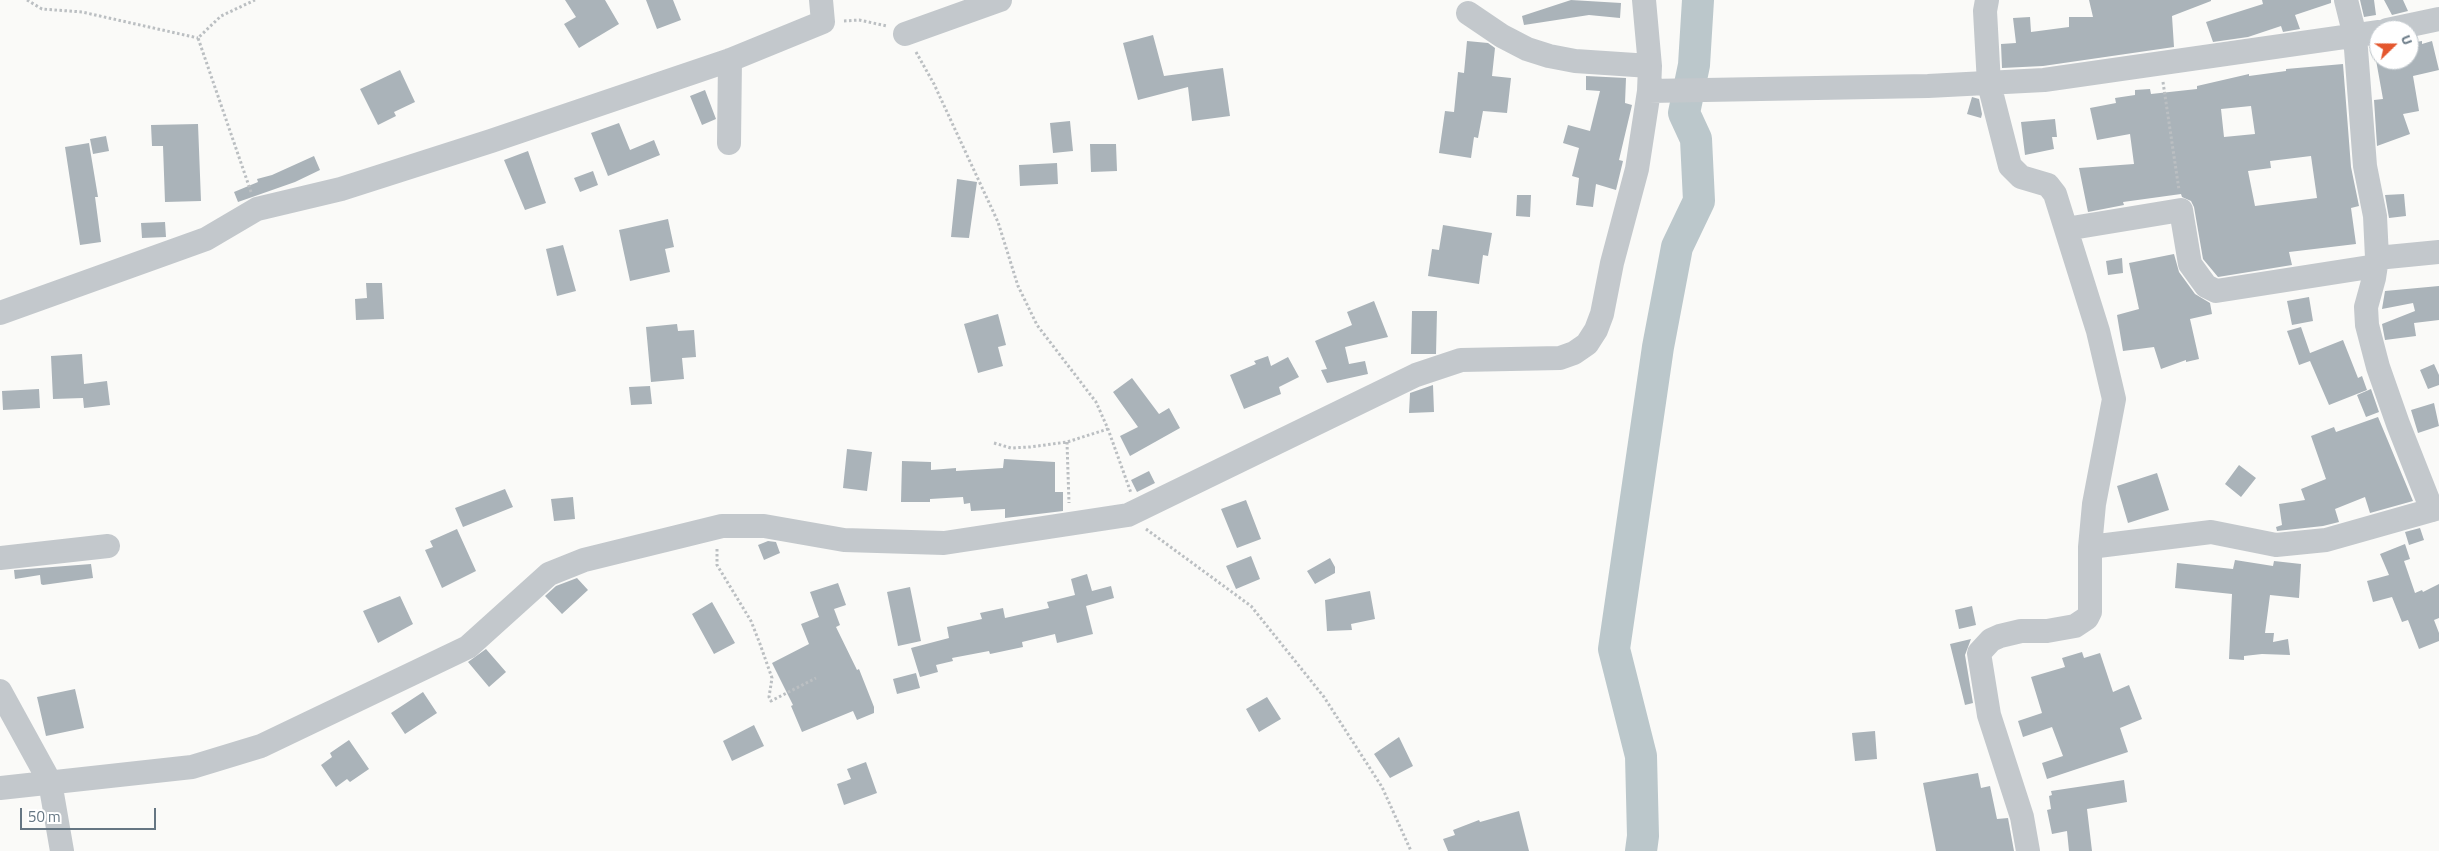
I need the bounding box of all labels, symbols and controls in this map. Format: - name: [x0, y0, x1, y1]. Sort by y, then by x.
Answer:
- north arrow: [2369, 20, 2419, 70]
- text: U: [2396, 31, 2419, 48]
- scale bar: [22, 798, 159, 830]
- text: 50 m: [28, 805, 61, 828]

